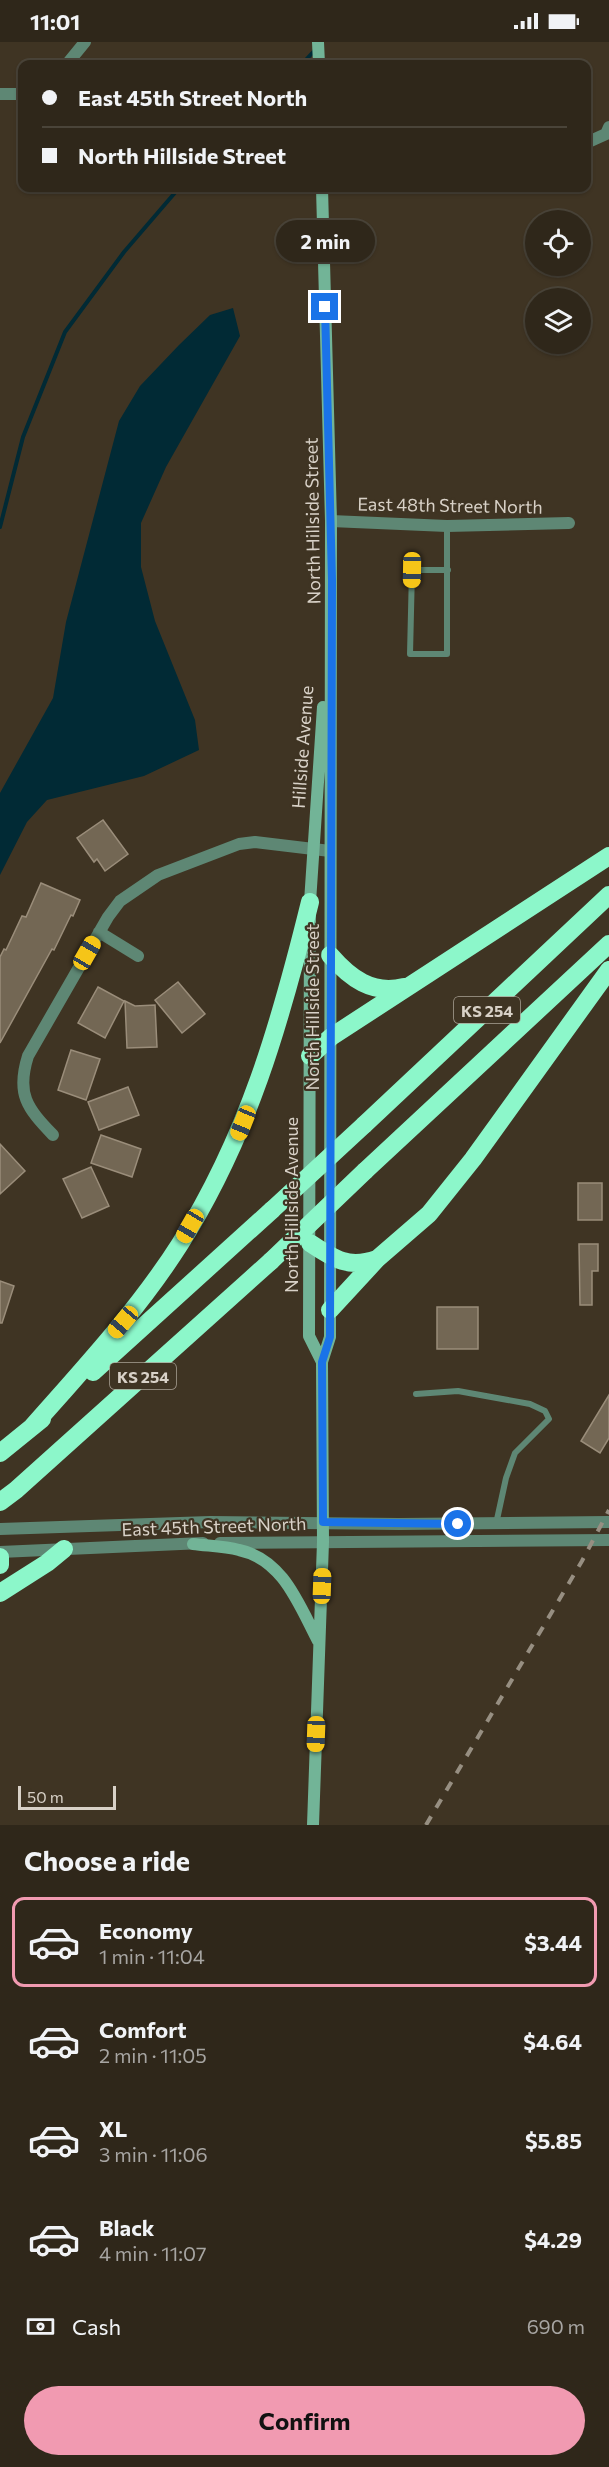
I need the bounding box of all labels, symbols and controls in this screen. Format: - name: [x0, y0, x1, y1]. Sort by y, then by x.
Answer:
- text: 11:01: [30, 8, 80, 35]
- text: East 45th Street North: [78, 84, 307, 111]
- text: North Hillside Street: [78, 142, 286, 169]
- map controls: [525, 210, 591, 354]
- button: locate: [525, 210, 591, 276]
- callout: 2 min: [276, 220, 374, 262]
- text: 2 min: [301, 229, 350, 253]
- button: layers: [525, 288, 591, 354]
- route end: [311, 293, 338, 320]
- street label: North Hillside Street: [300, 437, 324, 605]
- street label: East 48th Street North: [357, 492, 543, 518]
- car: [403, 552, 421, 588]
- street label: Hillside Avenue: [287, 685, 317, 809]
- street label: North Hillside Street: [301, 924, 323, 1090]
- car: [70, 933, 104, 973]
- road number: KS 254: [454, 997, 520, 1023]
- car: [228, 1103, 258, 1143]
- street label: North Hillside Avenue: [280, 1117, 302, 1293]
- car: [173, 1206, 207, 1246]
- car: [105, 1302, 141, 1342]
- road number: KS 254: [110, 1363, 176, 1389]
- route start: [444, 1510, 471, 1537]
- street label: East 45th Street North: [121, 1512, 307, 1540]
- car: [312, 1568, 332, 1604]
- car: [306, 1716, 326, 1752]
- scale bar: [18, 1783, 116, 1810]
- text: 50 m: [27, 1787, 64, 1806]
- text: Choose a ride: [24, 1844, 190, 1877]
- icon: car: [27, 1915, 81, 1969]
- text: Economy: [99, 1917, 193, 1944]
- text: $3.44: [524, 1929, 582, 1956]
- text: 1 min · 11:04: [99, 1944, 205, 1968]
- icon: car: [27, 2014, 81, 2068]
- text: Comfort: [99, 2016, 187, 2043]
- text: $4.64: [523, 2028, 582, 2055]
- text: 2 min · 11:05: [99, 2043, 207, 2067]
- icon: car: [27, 2113, 81, 2167]
- text: XL: [99, 2115, 127, 2142]
- text: $5.85: [525, 2127, 582, 2154]
- text: 3 min · 11:06: [99, 2142, 208, 2166]
- icon: car: [27, 2212, 81, 2266]
- text: Black: [99, 2214, 154, 2241]
- text: $4.29: [524, 2226, 582, 2253]
- text: 4 min · 11:07: [99, 2241, 207, 2265]
- icon: cash: [24, 2310, 57, 2343]
- text: Cash: [72, 2313, 121, 2340]
- text: 690 m: [527, 2314, 585, 2338]
- button: Confirm: [24, 2386, 585, 2455]

